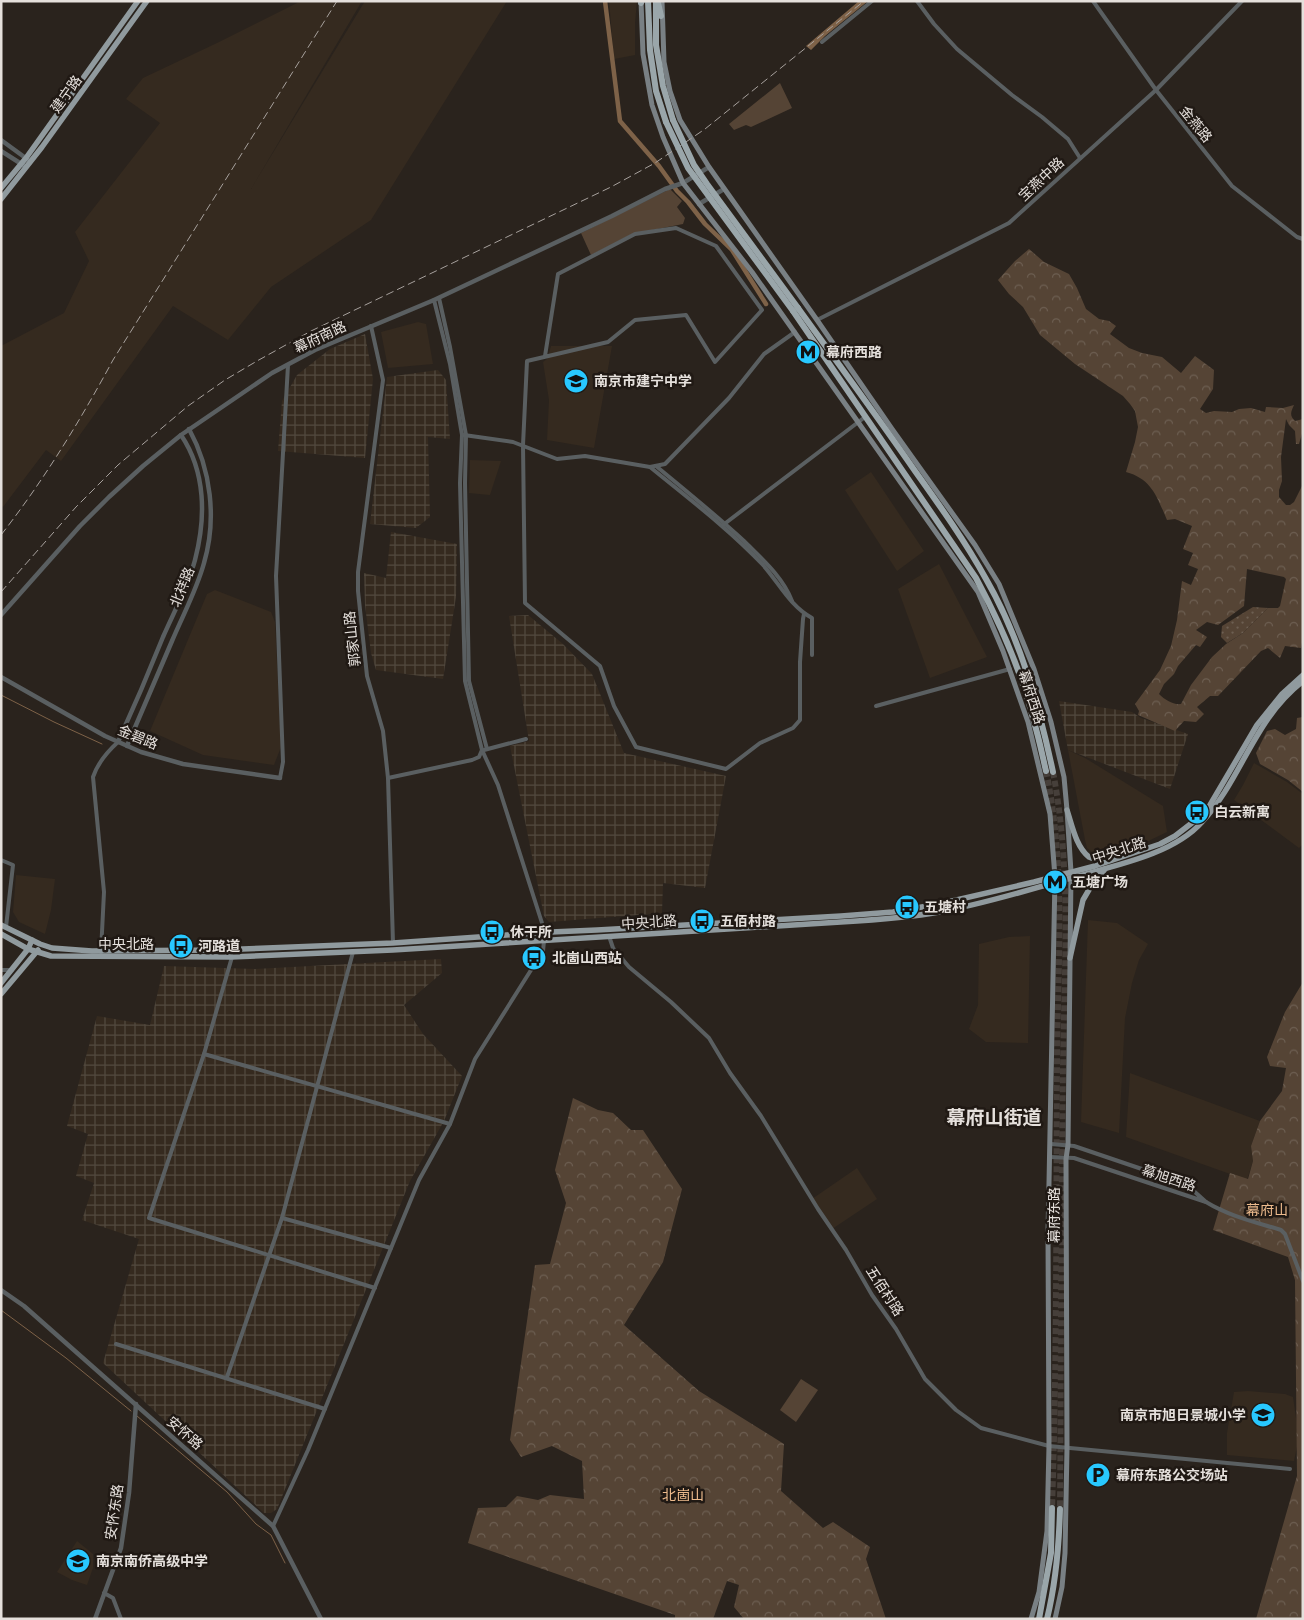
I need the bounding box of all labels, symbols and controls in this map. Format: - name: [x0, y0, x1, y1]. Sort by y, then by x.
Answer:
- street label: 建宁路: [46, 72, 86, 116]
- street label: 金燕路: [1176, 102, 1216, 146]
- street label: 宝燕中路: [1014, 153, 1068, 205]
- street label: 幕府南路: [291, 317, 349, 357]
- metro station icon: 幕府西路: [795, 339, 821, 365]
- place label: 幕府西路: [826, 343, 882, 361]
- school or university icon: 南京市建宁中学: [563, 368, 589, 394]
- place label: 南京市建宁中学: [594, 372, 692, 390]
- street label: 北祥路: [166, 564, 198, 610]
- street label: 郭家山路: [340, 610, 364, 668]
- street label: 幕府西路: [1015, 668, 1049, 726]
- street label: 金碧路: [115, 721, 161, 753]
- bus stop icon: 白云新寓: [1184, 799, 1210, 825]
- place label: 白云新寓: [1214, 803, 1270, 821]
- street label: 中央北路: [1090, 833, 1148, 867]
- metro station icon: 五塘广场: [1042, 869, 1068, 895]
- place label: 五塘广场: [1072, 873, 1128, 891]
- bus stop icon: 五塘村: [894, 894, 920, 920]
- place label: 五塘村: [924, 898, 966, 916]
- bus stop icon: 五佰村路: [689, 908, 715, 934]
- street label: 中央北路: [620, 911, 678, 933]
- place label: 五佰村路: [720, 912, 776, 930]
- bus stop icon: 休干所: [479, 919, 505, 945]
- place label: 休干所: [510, 923, 552, 941]
- bus stop icon: 河路道: [168, 933, 194, 959]
- street label: 中央北路: [98, 935, 154, 953]
- place label: 河路道: [198, 937, 240, 955]
- bus stop icon: 北崮山西站: [521, 945, 547, 971]
- place label: 北崮山西站: [552, 949, 622, 967]
- district label: 幕府山街道: [946, 1104, 1042, 1130]
- street label: 幕旭西路: [1140, 1161, 1198, 1195]
- street label: 幕府东路: [1045, 1187, 1063, 1243]
- park label: 幕府山: [1246, 1201, 1288, 1219]
- street label: 五佰村路: [862, 1263, 908, 1319]
- school or university icon: 南京市旭日景城小学: [1250, 1402, 1276, 1428]
- place label: 南京市旭日景城小学: [1120, 1406, 1246, 1424]
- street label: 安怀路: [163, 1412, 207, 1454]
- parking icon: 幕府东路公交场站: [1085, 1462, 1111, 1488]
- place label: 幕府东路公交场站: [1116, 1466, 1228, 1484]
- street label: 安怀东路: [101, 1483, 127, 1541]
- park label: 北崮山: [662, 1486, 704, 1504]
- school or university icon: 南京南侨高级中学: [65, 1548, 91, 1574]
- place label: 南京南侨高级中学: [96, 1552, 208, 1570]

